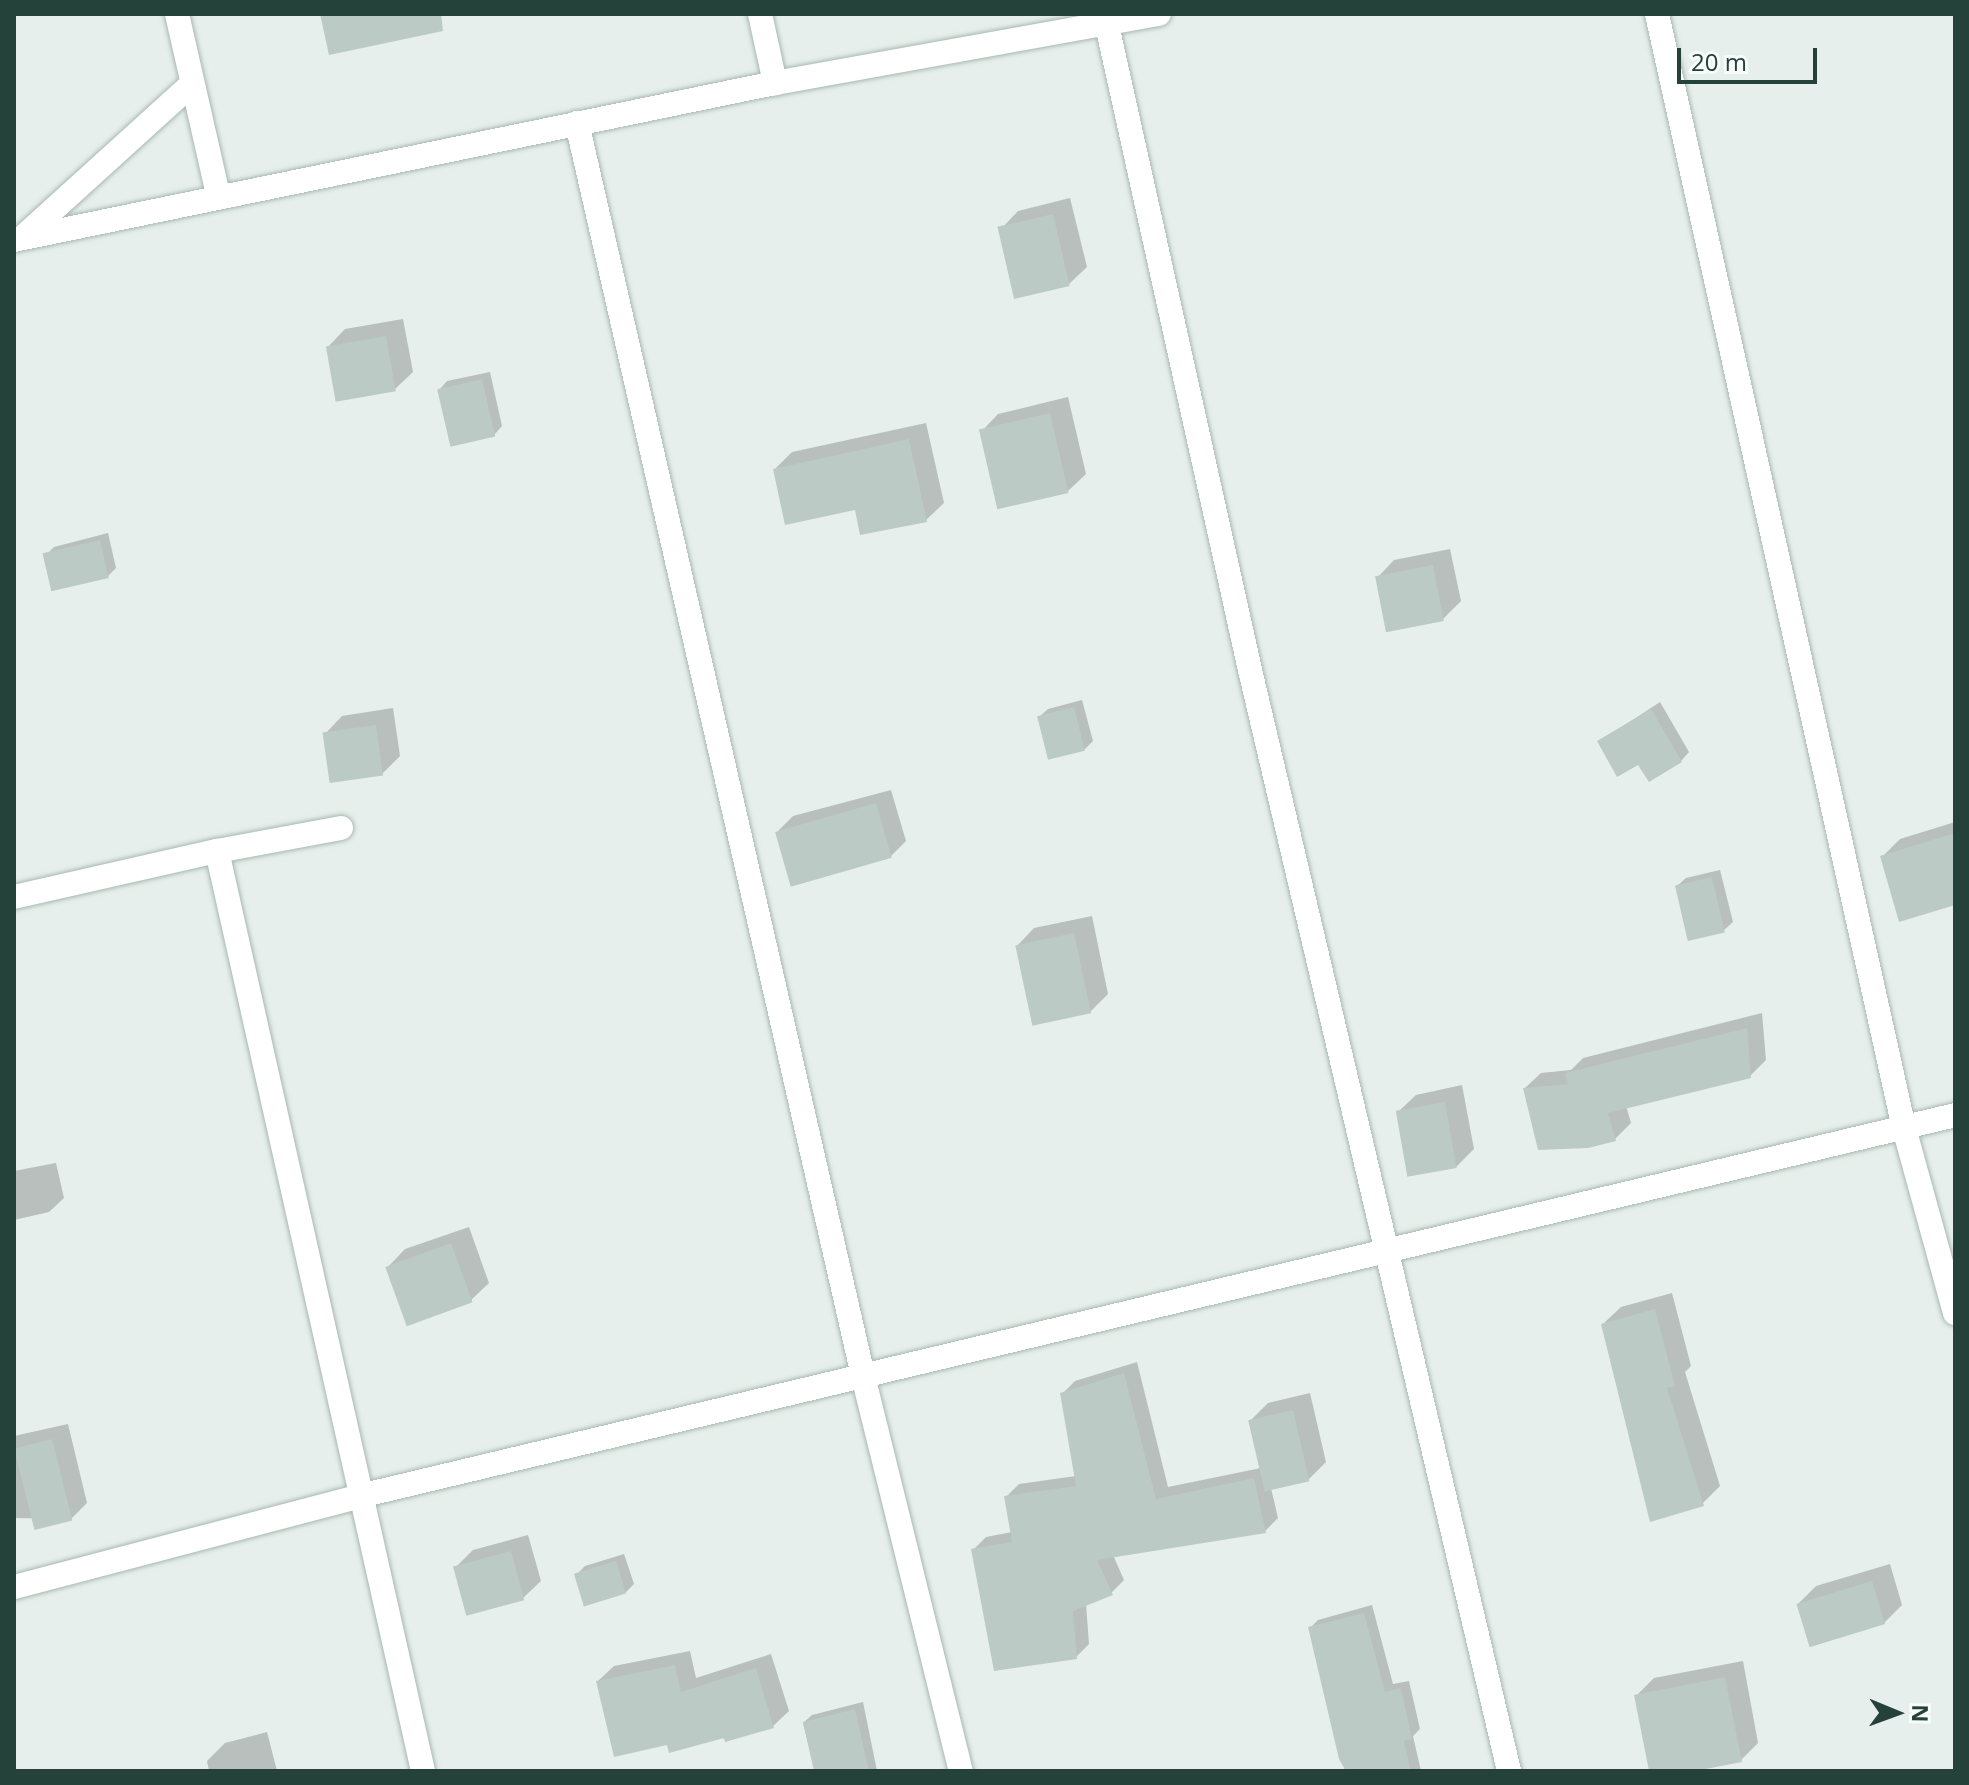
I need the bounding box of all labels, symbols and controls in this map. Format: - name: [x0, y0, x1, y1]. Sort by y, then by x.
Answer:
- scale bar: [1681, 32, 1821, 82]
- text: 20 m: [1691, 45, 1747, 78]
- north arrow: [1857, 1673, 1937, 1753]
- text: N: [1906, 1704, 1936, 1723]

